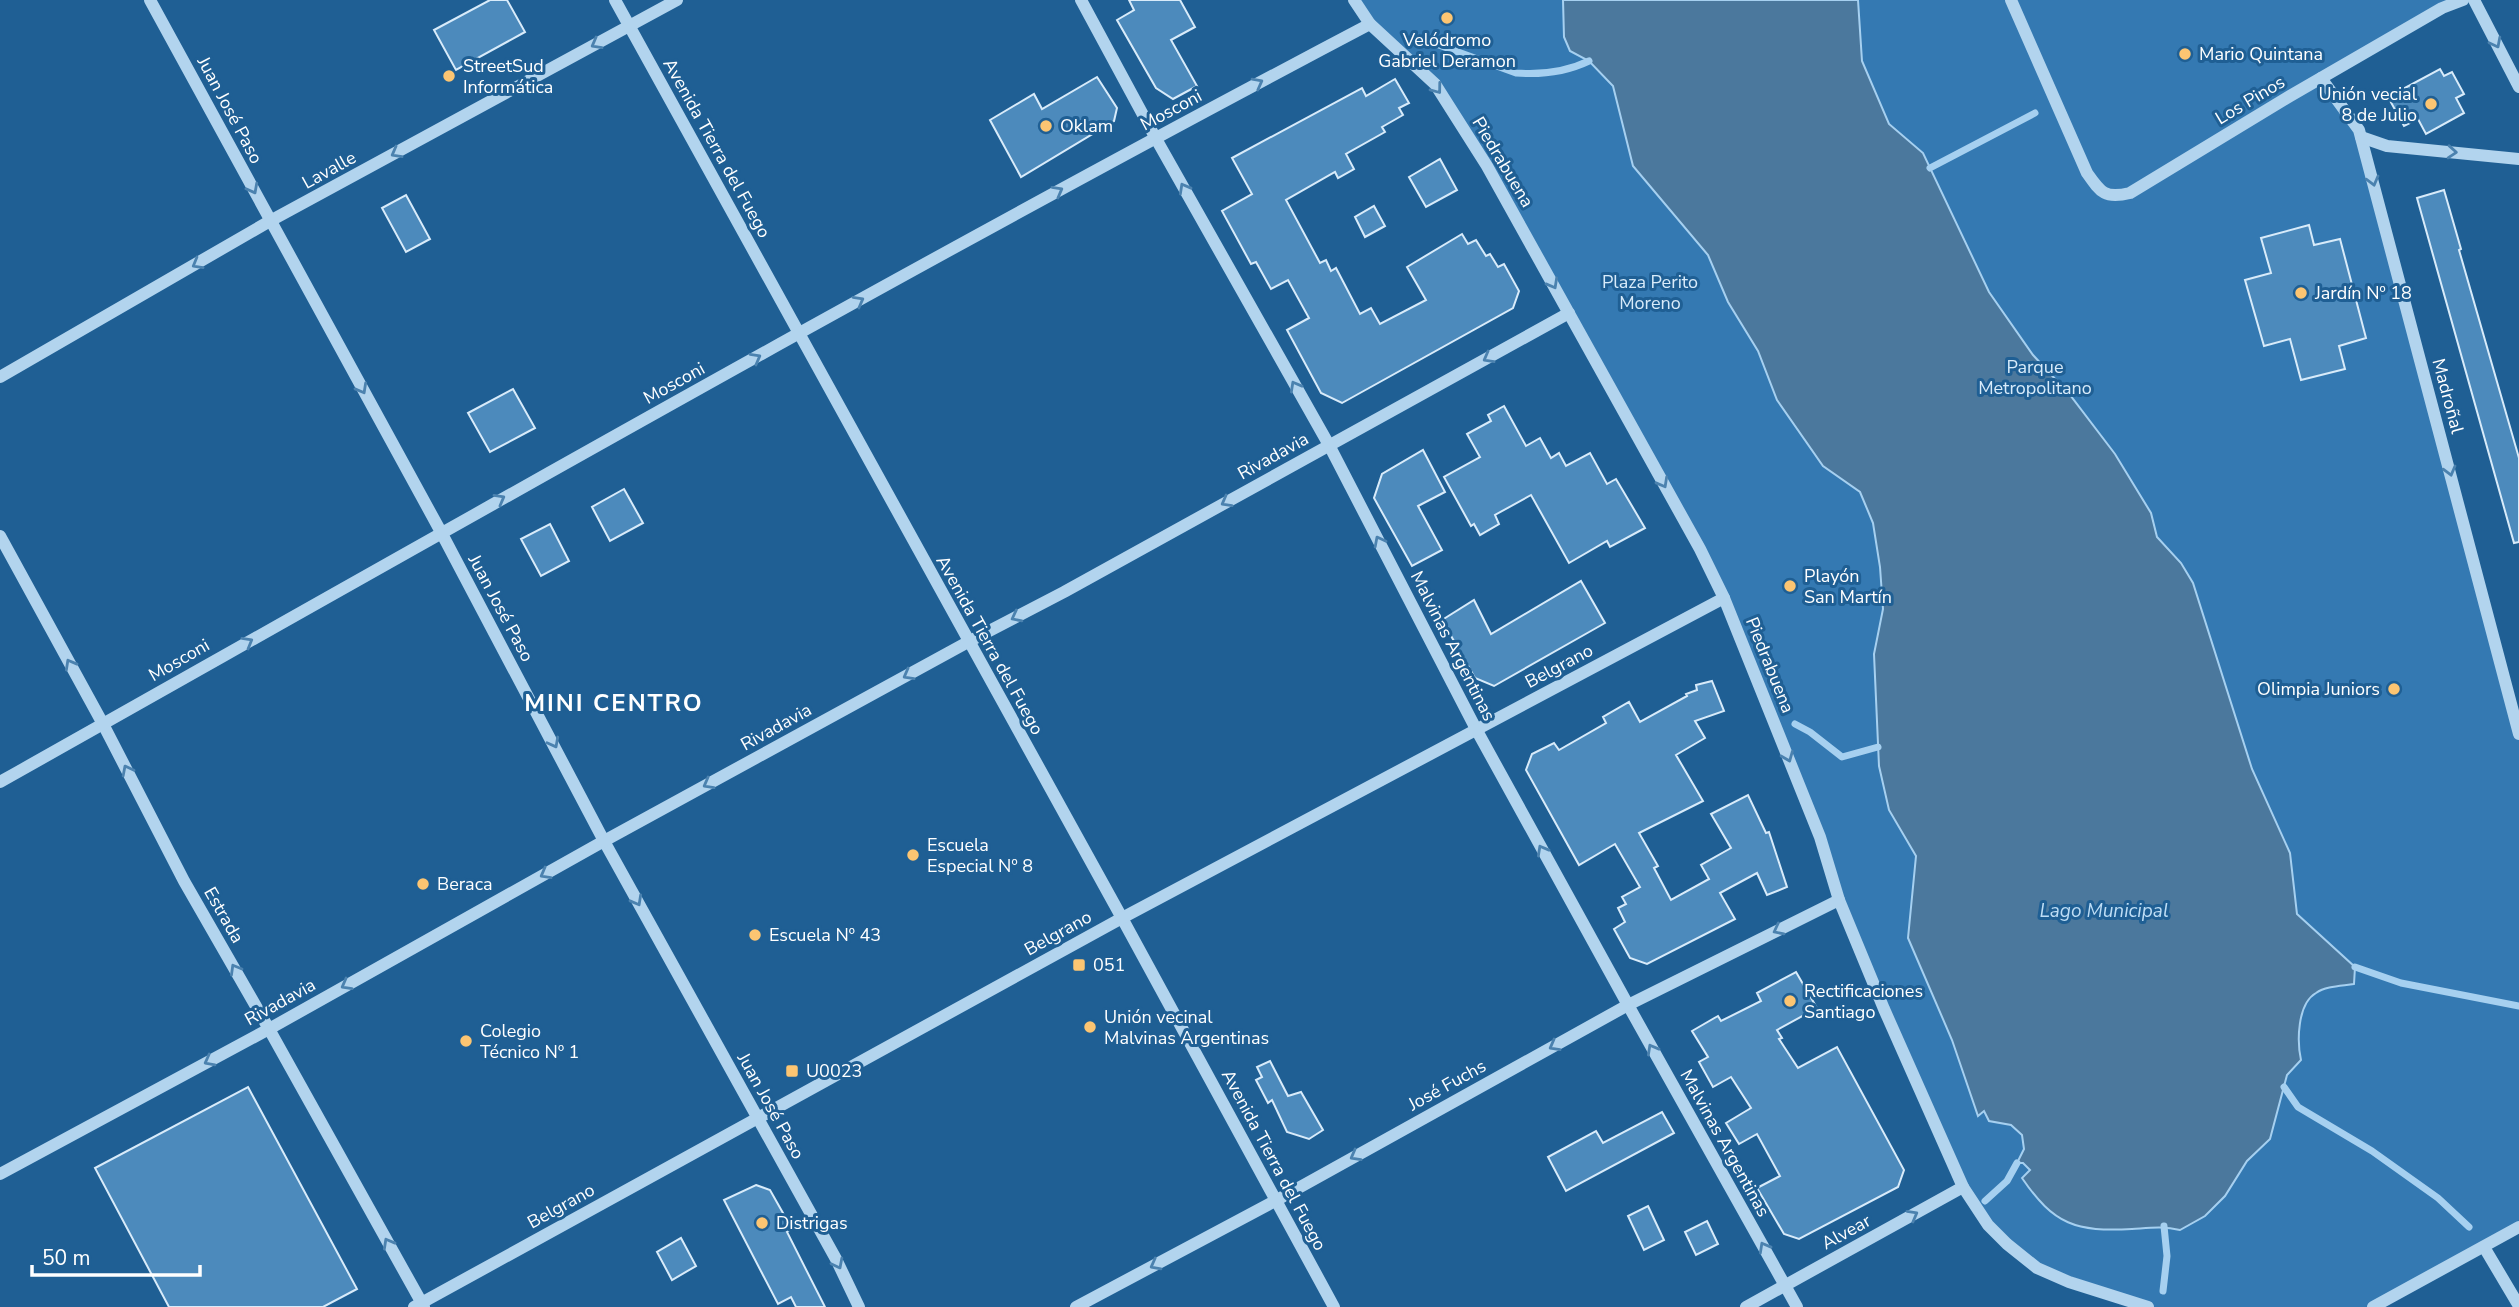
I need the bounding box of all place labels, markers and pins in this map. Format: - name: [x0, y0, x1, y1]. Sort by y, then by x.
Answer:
- marker: Velódromo Gabriel Deramon: [1439, 10, 1455, 26]
- place label: Velódromo Gabriel Deramon: [1378, 28, 1516, 73]
- place label: Mario Quintana: [2199, 42, 2323, 66]
- marker: Mario Quintana: [2177, 46, 2193, 62]
- place label: StreetSud Informática: [463, 54, 553, 99]
- marker: StreetSud Informática: [441, 68, 457, 84]
- place label: Unión vecial 8 de Julio: [2319, 82, 2418, 127]
- marker: Unión vecial 8 de Julio: [2423, 96, 2439, 112]
- place label: Oklam: [1060, 114, 1113, 138]
- marker: Oklam: [1038, 118, 1054, 134]
- place label: Jardín Nº 18: [2314, 281, 2412, 305]
- marker: Jardín Nº 18: [2293, 285, 2309, 301]
- place label: Playón San Martín: [1804, 564, 1892, 609]
- marker: Playón San Martín: [1782, 578, 1798, 594]
- place label: Olimpia Juniors: [2257, 677, 2380, 701]
- marker: Olimpia Juniors: [2386, 681, 2402, 697]
- place label: Escuela Especial Nº 8: [927, 833, 1033, 878]
- marker: Escuela Especial Nº 8: [905, 847, 921, 863]
- place label: Beraca: [437, 872, 492, 896]
- marker: Beraca: [415, 876, 431, 892]
- place label: Escuela Nº 43: [769, 923, 881, 947]
- marker: Escuela Nº 43: [747, 927, 763, 943]
- place label: 051: [1093, 953, 1125, 977]
- marker: 051: [1071, 957, 1087, 973]
- place label: Rectificaciones Santiago: [1804, 979, 1923, 1024]
- marker: Rectificaciones Santiago: [1782, 993, 1798, 1009]
- place label: Unión vecinal Malvinas Argentinas: [1104, 1005, 1269, 1050]
- place label: Colegio Técnico Nº 1: [480, 1019, 579, 1064]
- marker: Unión vecinal Malvinas Argentinas: [1082, 1019, 1098, 1035]
- marker: Colegio Técnico Nº 1: [458, 1033, 474, 1049]
- place label: U0023: [806, 1059, 862, 1083]
- marker: U0023: [784, 1063, 800, 1079]
- place label: Distrigas: [776, 1211, 848, 1235]
- marker: Distrigas: [754, 1215, 770, 1231]

